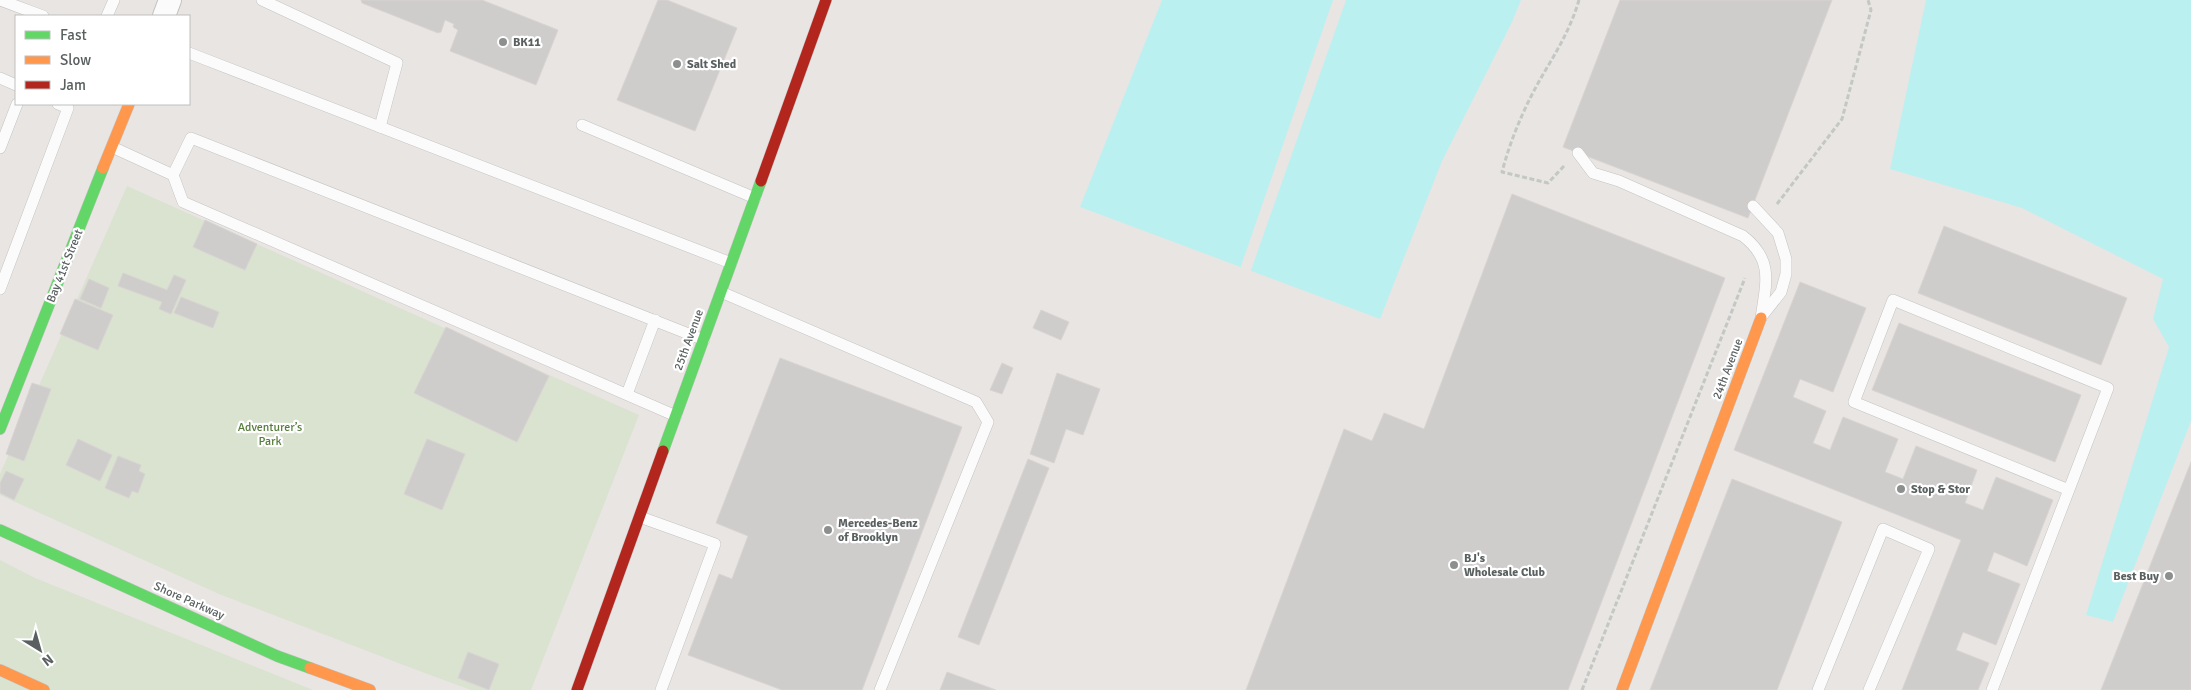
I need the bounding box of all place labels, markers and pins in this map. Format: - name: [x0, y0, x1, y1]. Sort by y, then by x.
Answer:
- place label: BK11: [513, 35, 541, 50]
- marker: BK11: [497, 36, 509, 48]
- place label: Salt Shed: [687, 57, 737, 72]
- marker: Salt Shed: [671, 58, 683, 70]
- place label: Stop & Stor: [1911, 482, 1970, 497]
- marker: Stop & Stor: [1895, 483, 1907, 495]
- place label: Mercedes-Benz of Brooklyn: [838, 516, 918, 545]
- marker: Mercedes-Benz of Brooklyn: [822, 524, 834, 536]
- place label: BJ's Wholesale Club: [1464, 551, 1545, 580]
- marker: BJ's Wholesale Club: [1448, 559, 1460, 571]
- place label: Best Buy: [2113, 569, 2159, 584]
- marker: Best Buy: [2163, 570, 2175, 582]

